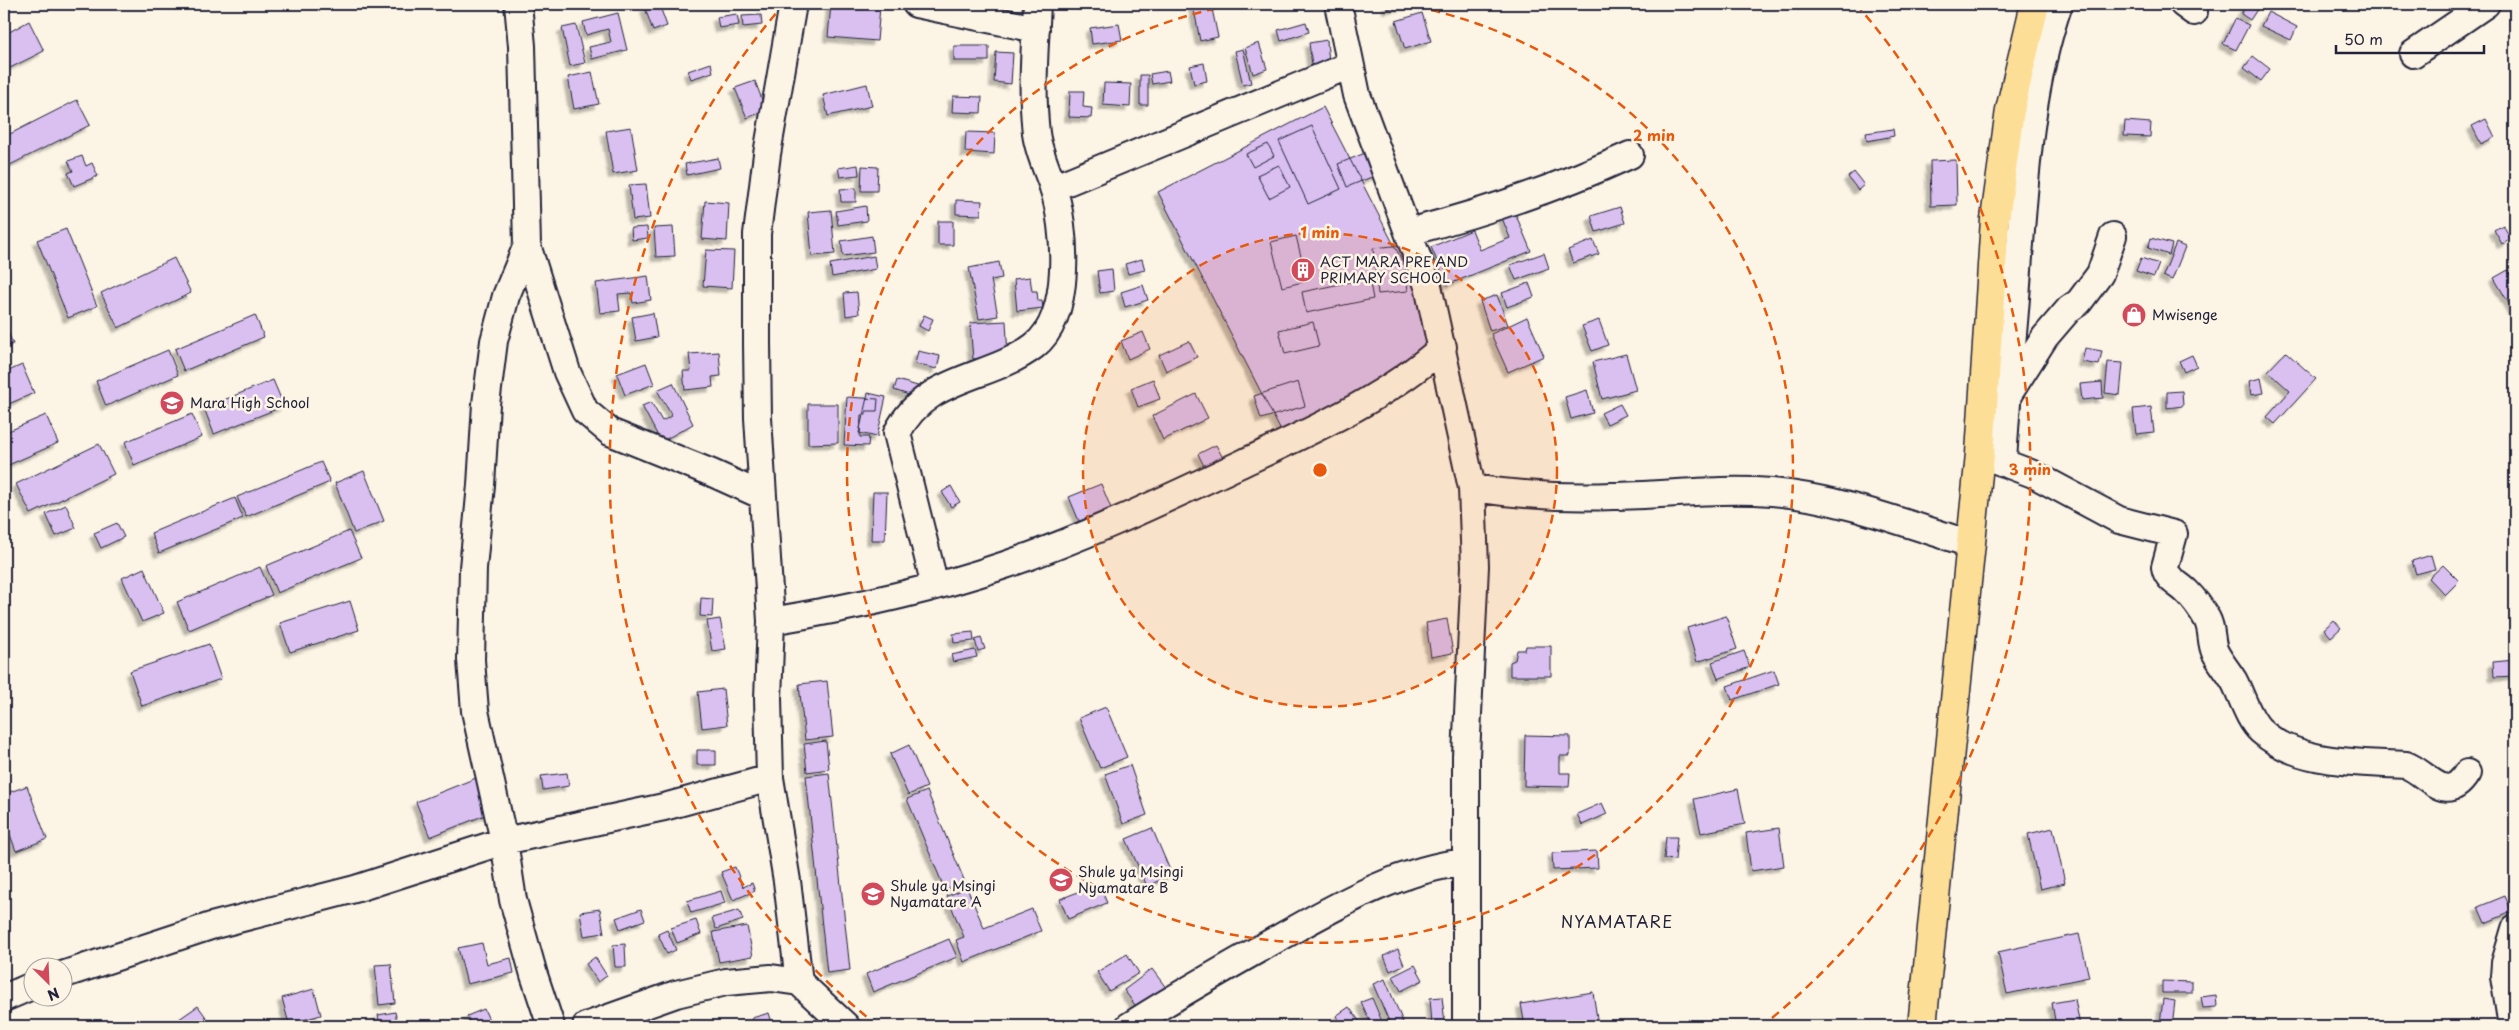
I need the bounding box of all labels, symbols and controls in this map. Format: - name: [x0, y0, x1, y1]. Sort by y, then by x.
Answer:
- scale bar: [2336, 22, 2484, 54]
- text: 50 m: [2344, 27, 2383, 50]
- text: 2 min: [1633, 123, 1675, 146]
- text: 1 min: [1301, 220, 1339, 243]
- place label: ACT MARA PRE AND PRIMARY SCHOOL: [1320, 251, 1468, 288]
- building icon: ACT MARA PRE AND PRIMARY SCHOOL: [1290, 257, 1316, 283]
- shop icon: Mwisenge: [2121, 302, 2147, 328]
- place label: Mwisenge: [2152, 304, 2218, 325]
- school or university icon: Mara High School: [159, 390, 185, 416]
- place label: Mara High School: [190, 392, 310, 413]
- text: 3 min: [2009, 457, 2051, 480]
- centre of rings: [1311, 461, 1329, 479]
- place label: Shule ya Msingi Nyamatare B: [1078, 861, 1184, 898]
- school or university icon: Shule ya Msingi Nyamatare B: [1048, 867, 1074, 893]
- place label: Shule ya Msingi Nyamatare A: [890, 875, 996, 912]
- school or university icon: Shule ya Msingi Nyamatare A: [860, 881, 886, 907]
- district label: NYAMATARE: [1561, 909, 1673, 933]
- north arrow: [22, 958, 72, 1008]
- text: N: [44, 982, 63, 1006]

